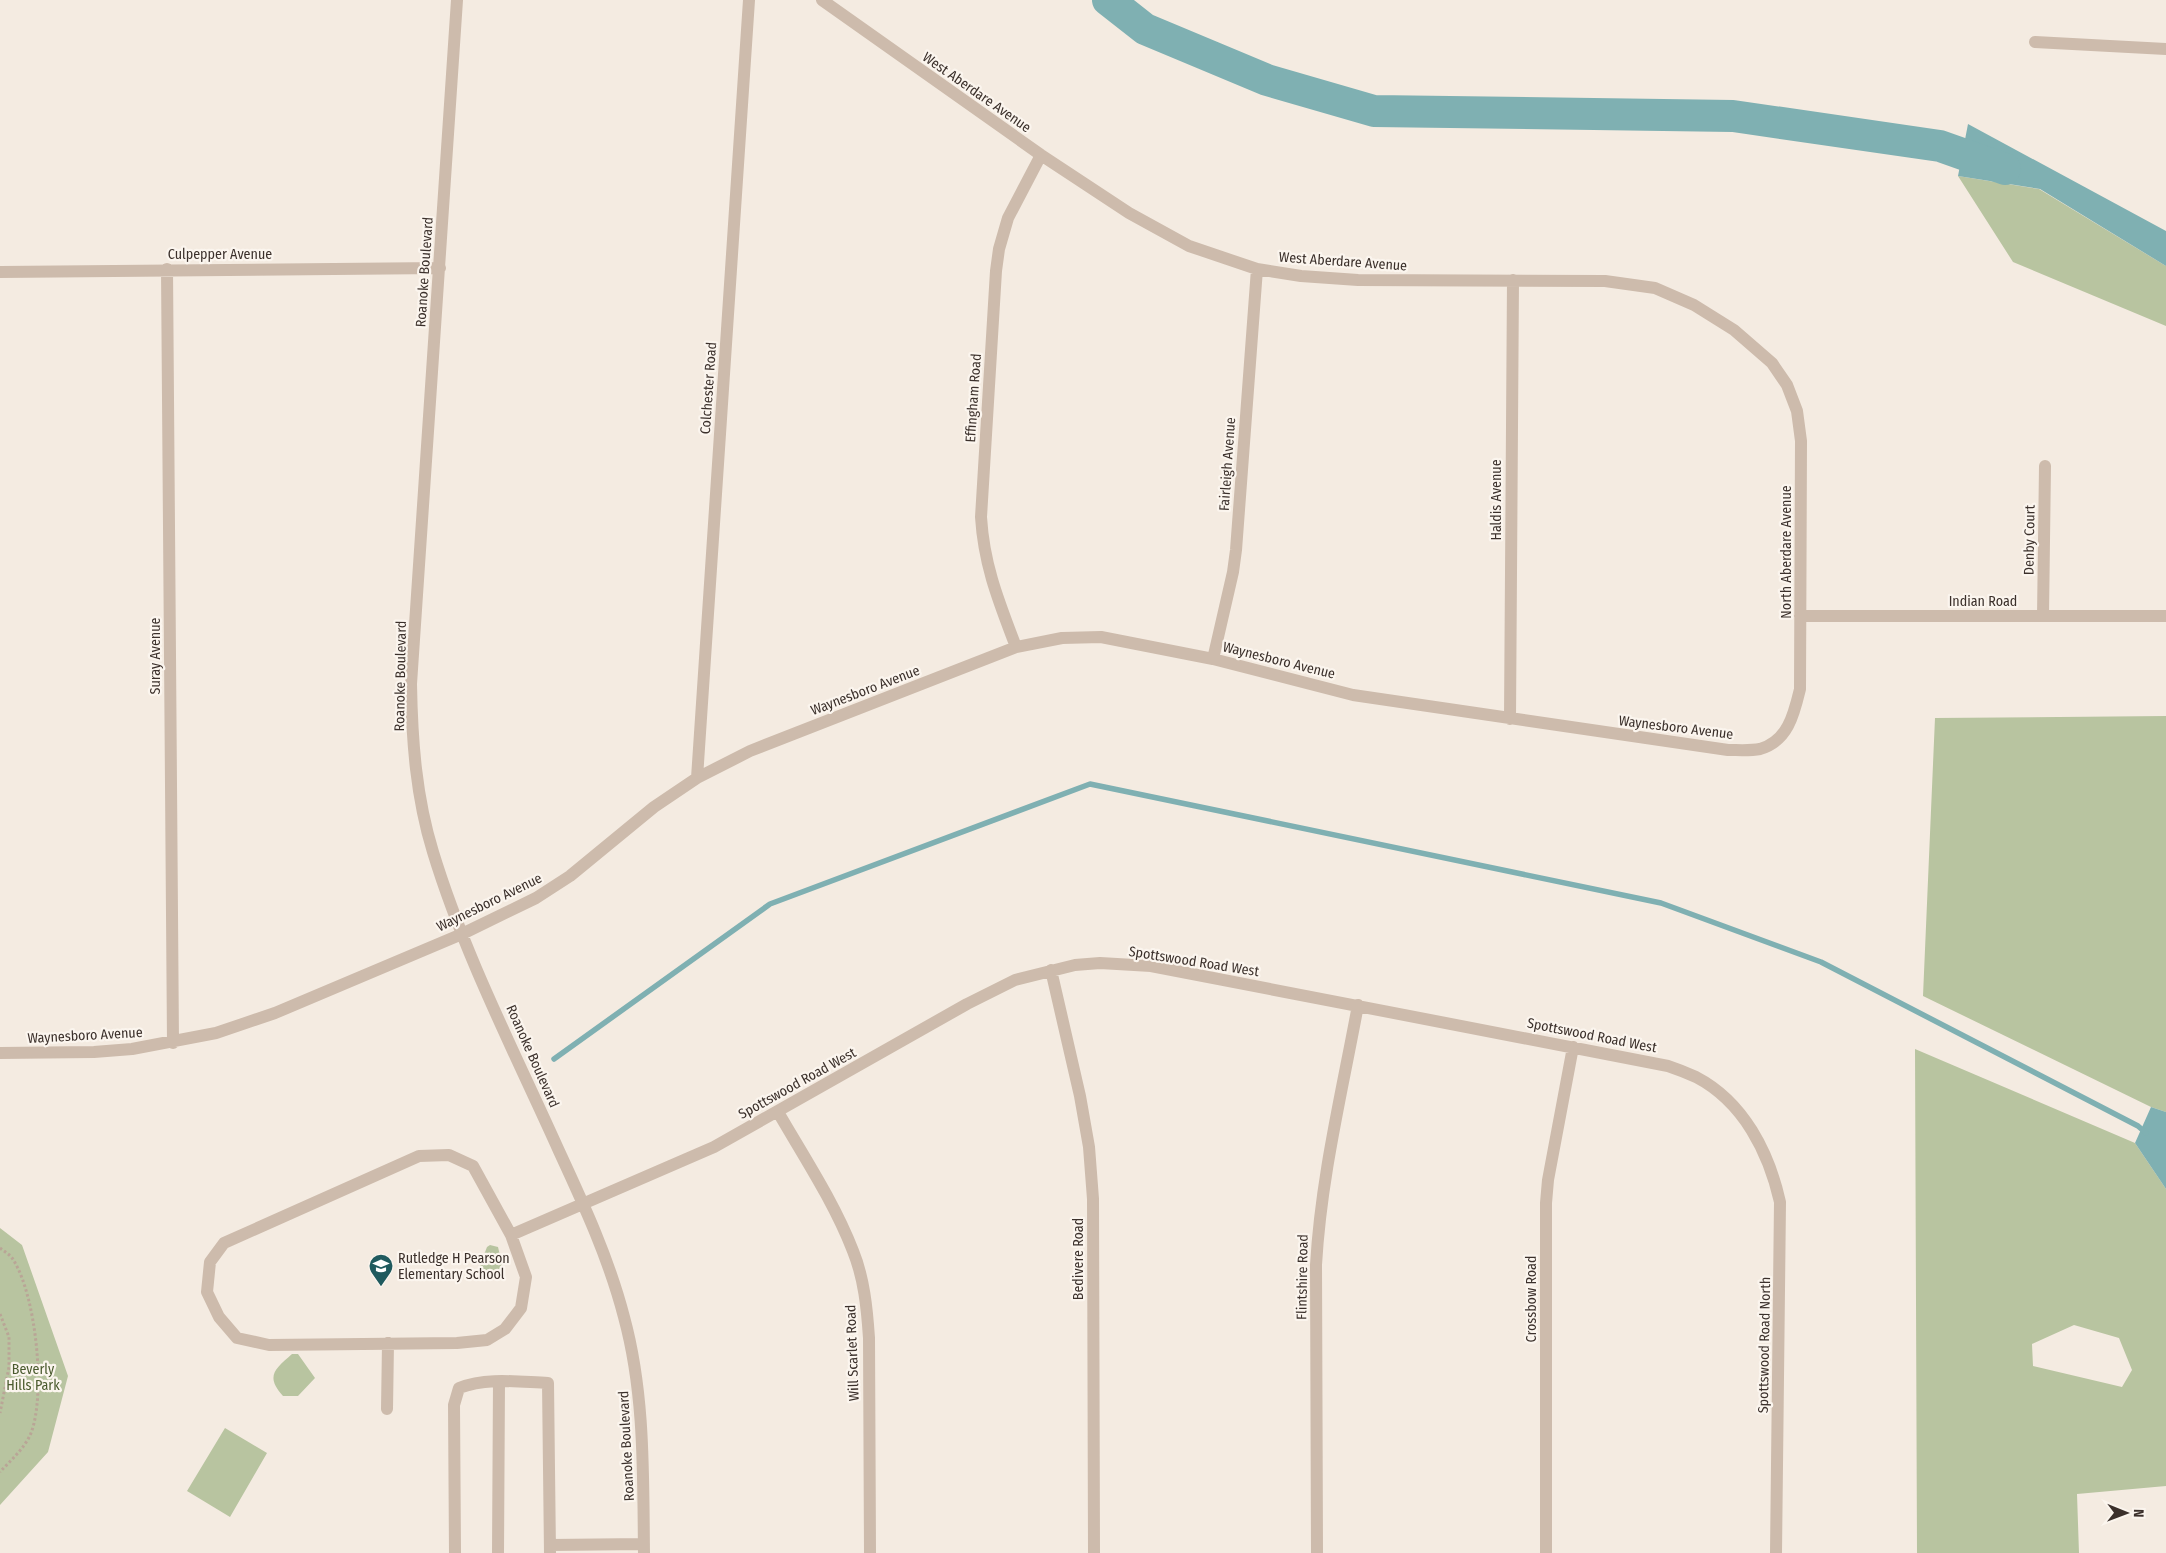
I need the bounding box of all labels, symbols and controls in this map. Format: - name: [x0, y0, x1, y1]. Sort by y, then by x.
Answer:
- street label: West Aberdare Avenue: [919, 49, 1034, 136]
- street label: Roanoke Boulevard: [412, 216, 437, 328]
- street label: Culpepper Avenue: [168, 246, 272, 263]
- street label: West Aberdare Avenue: [1278, 249, 1408, 274]
- street label: Colchester Road: [697, 341, 720, 435]
- street label: Effingham Road: [962, 353, 985, 443]
- street label: Fairleigh Avenue: [1216, 417, 1239, 511]
- street label: Haldis Avenue: [1488, 459, 1505, 541]
- street label: North Aberdare Avenue: [1778, 485, 1795, 619]
- street label: Denby Court: [2020, 504, 2039, 575]
- street label: Indian Road: [1949, 593, 2017, 610]
- street label: Suray Avenue: [147, 617, 164, 694]
- street label: Roanoke Boulevard: [391, 621, 410, 731]
- street label: Waynesboro Avenue: [1221, 638, 1337, 683]
- street label: Waynesboro Avenue: [808, 662, 922, 719]
- street label: Waynesboro Avenue: [1618, 712, 1734, 743]
- street label: Waynesboro Avenue: [434, 870, 545, 935]
- street label: Spottswood Road West: [1128, 943, 1261, 980]
- street label: Roanoke Boulevard: [502, 1002, 563, 1110]
- street label: Spottswood Road West: [1526, 1015, 1659, 1056]
- street label: Waynesboro Avenue: [27, 1024, 143, 1047]
- street label: Spottswood Road West: [736, 1044, 859, 1123]
- street label: Bedivere Road: [1070, 1218, 1087, 1300]
- street label: Flintshire Road: [1293, 1234, 1312, 1320]
- place label: Rutledge H Pearson Elementary School: [398, 1250, 510, 1283]
- school or university icon: Rutledge H Pearson Elementary School: [368, 1253, 394, 1287]
- street label: Crossbow Road: [1523, 1256, 1540, 1342]
- street label: Spottswood Road North: [1755, 1277, 1774, 1413]
- street label: Will Scarlet Road: [842, 1304, 863, 1402]
- park label: Beverly Hills Park: [6, 1361, 60, 1394]
- street label: Roanoke Boulevard: [615, 1390, 638, 1502]
- north arrow: [2101, 1488, 2151, 1538]
- text: N: [2130, 1509, 2147, 1518]

